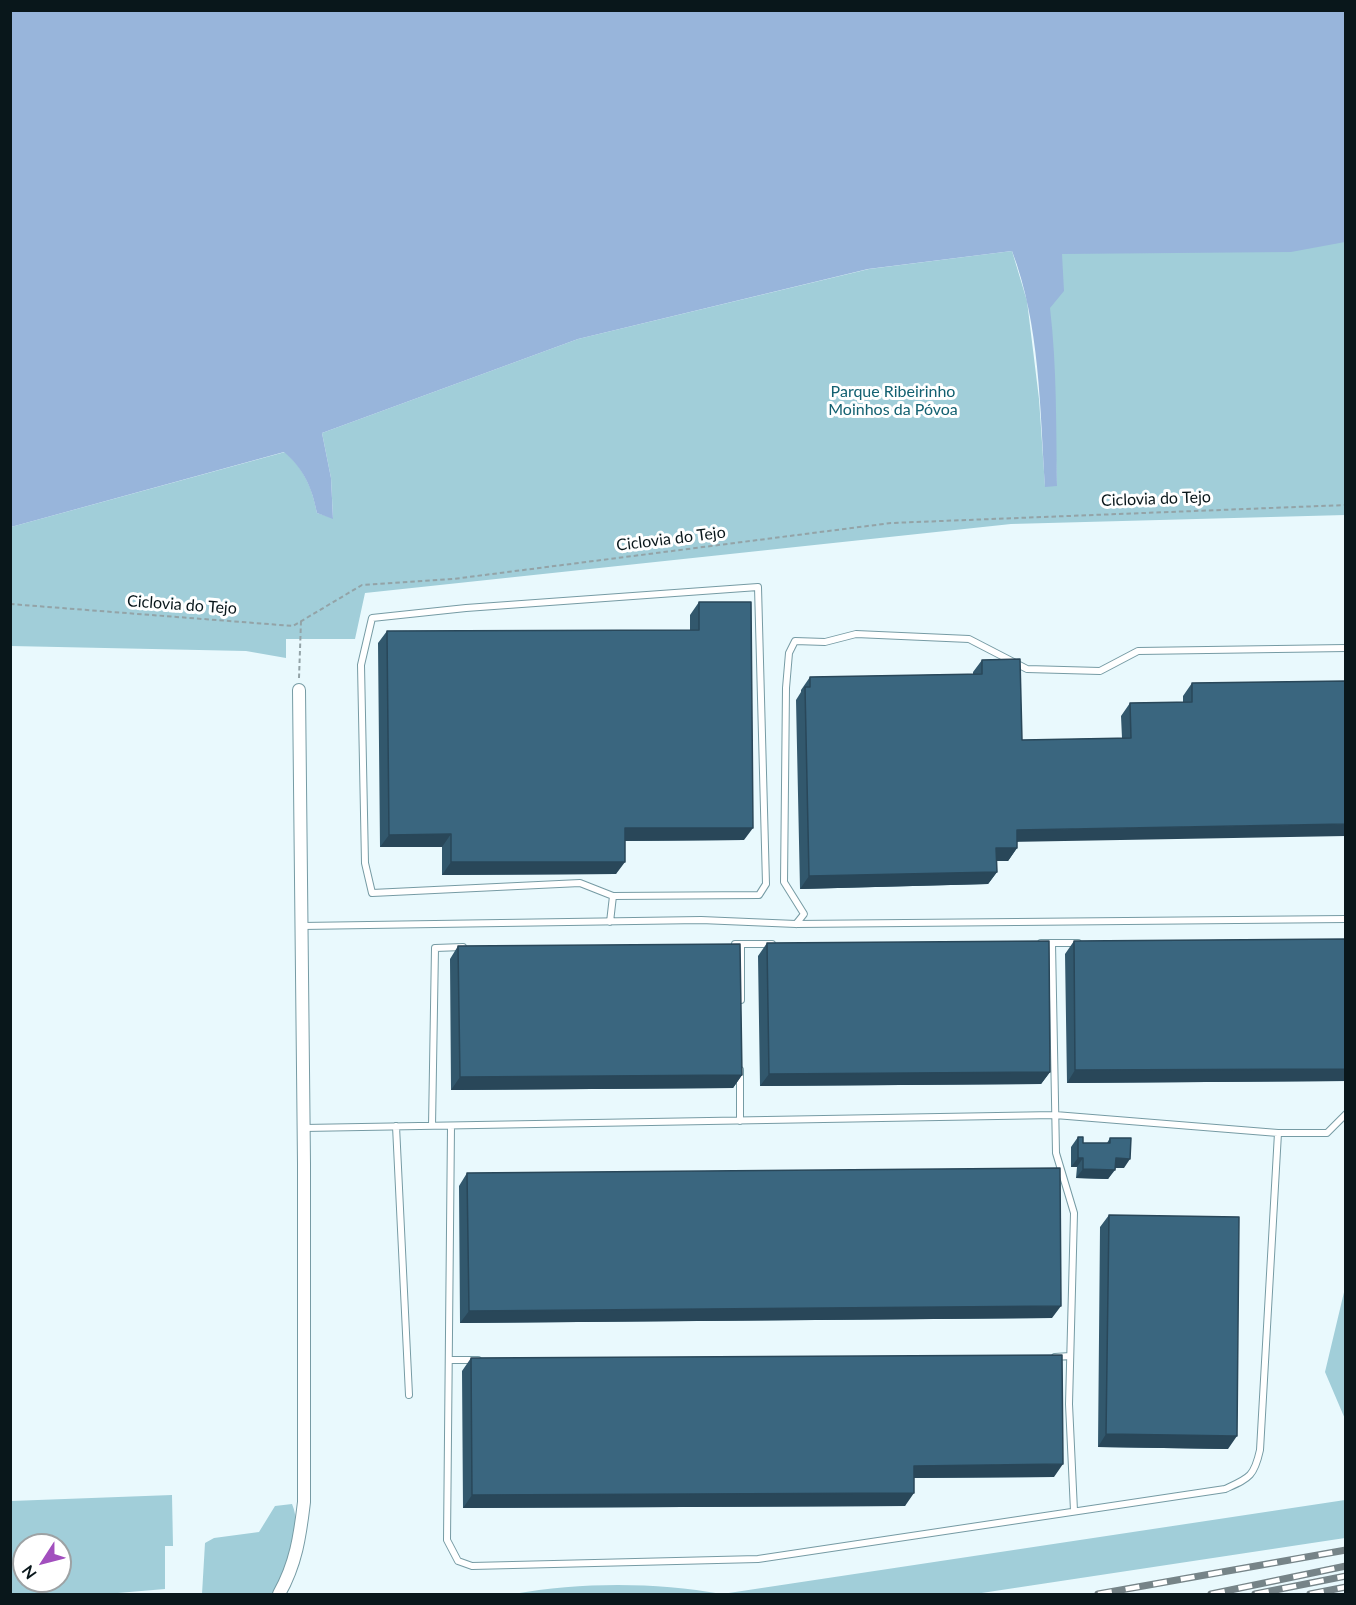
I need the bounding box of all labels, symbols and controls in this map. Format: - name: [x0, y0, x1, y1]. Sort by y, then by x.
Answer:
- park label: Parque Ribeirinho Moinhos da Póvoa: [828, 382, 958, 420]
- street label: Ciclovia do Tejo: [1101, 487, 1211, 511]
- street label: Ciclovia do Tejo: [615, 523, 727, 555]
- street label: Ciclovia do Tejo: [127, 592, 237, 618]
- north arrow: [12, 1533, 72, 1593]
- text: N: [17, 1562, 40, 1583]

